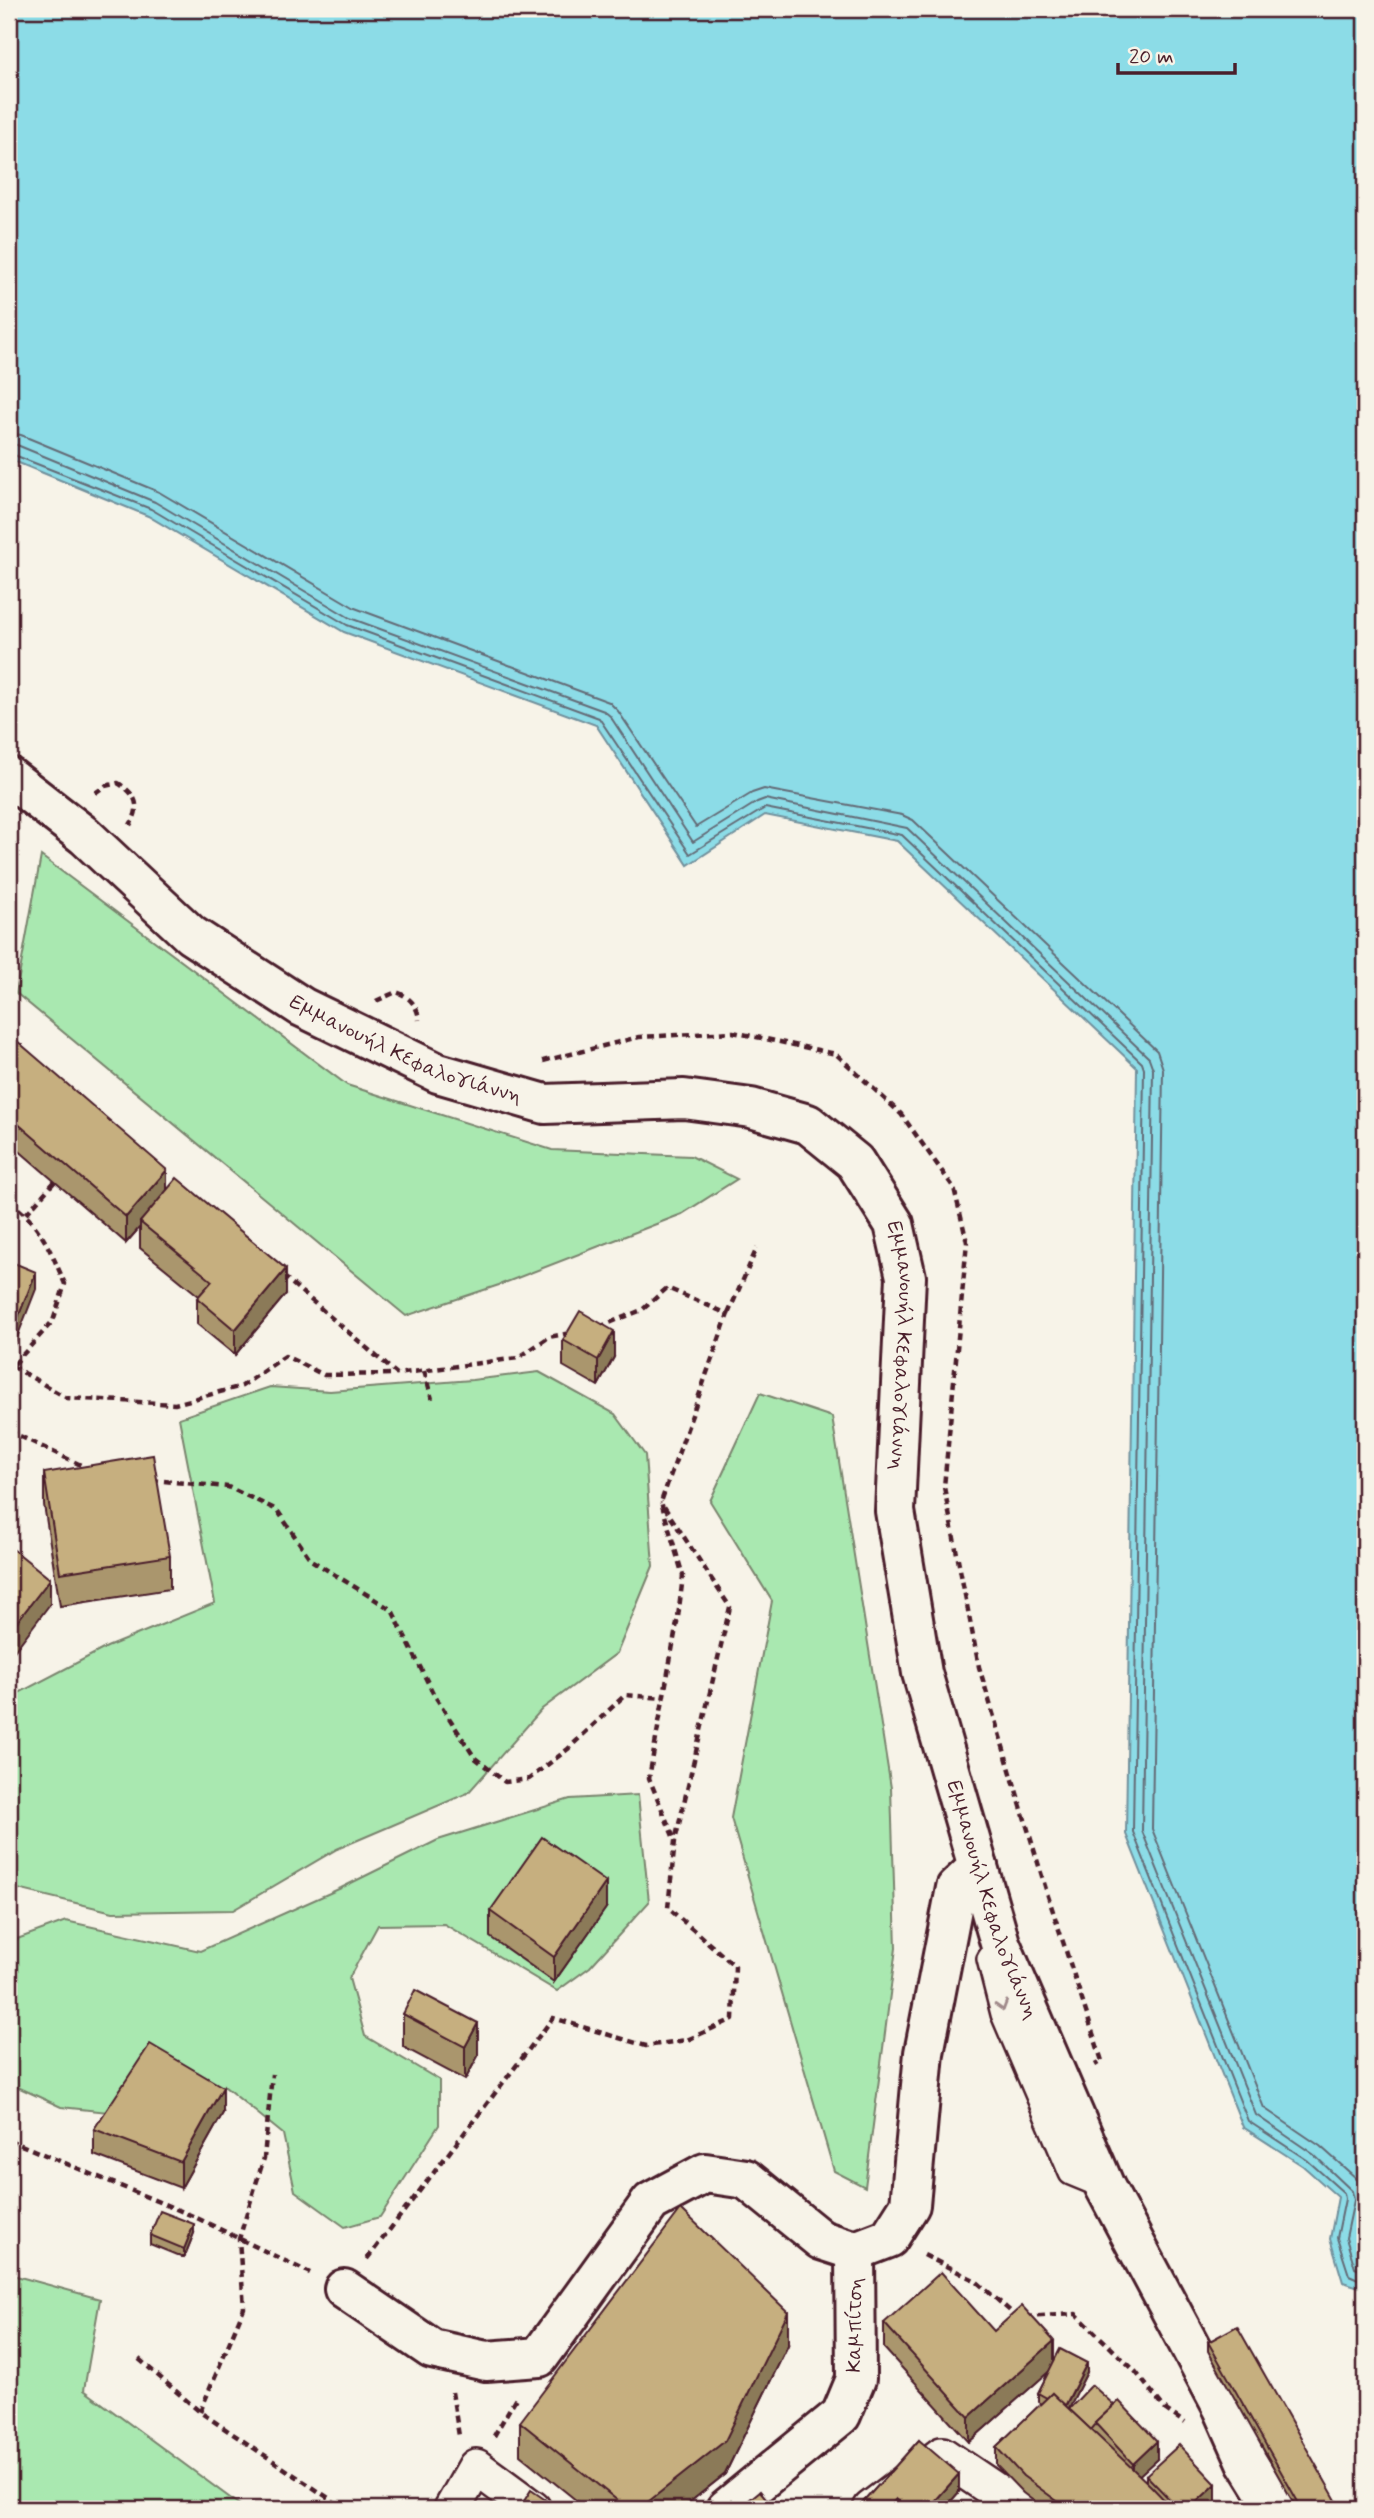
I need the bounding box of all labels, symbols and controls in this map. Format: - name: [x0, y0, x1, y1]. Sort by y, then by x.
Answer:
- scale bar: [1118, 32, 1236, 76]
- text: 20 m: [1129, 43, 1174, 71]
- street label: Εμμανουήλ Κεφαλογιάννη: [284, 988, 525, 1111]
- street label: Εμμανουήλ Κεφαλογιάννη: [880, 1218, 920, 1471]
- street label: Εμμανουήλ Κεφαλογιάννη: [940, 1777, 1045, 2024]
- one-way arrow: [993, 2000, 1008, 2012]
- street label: Καμπίτση: [840, 2277, 870, 2373]

